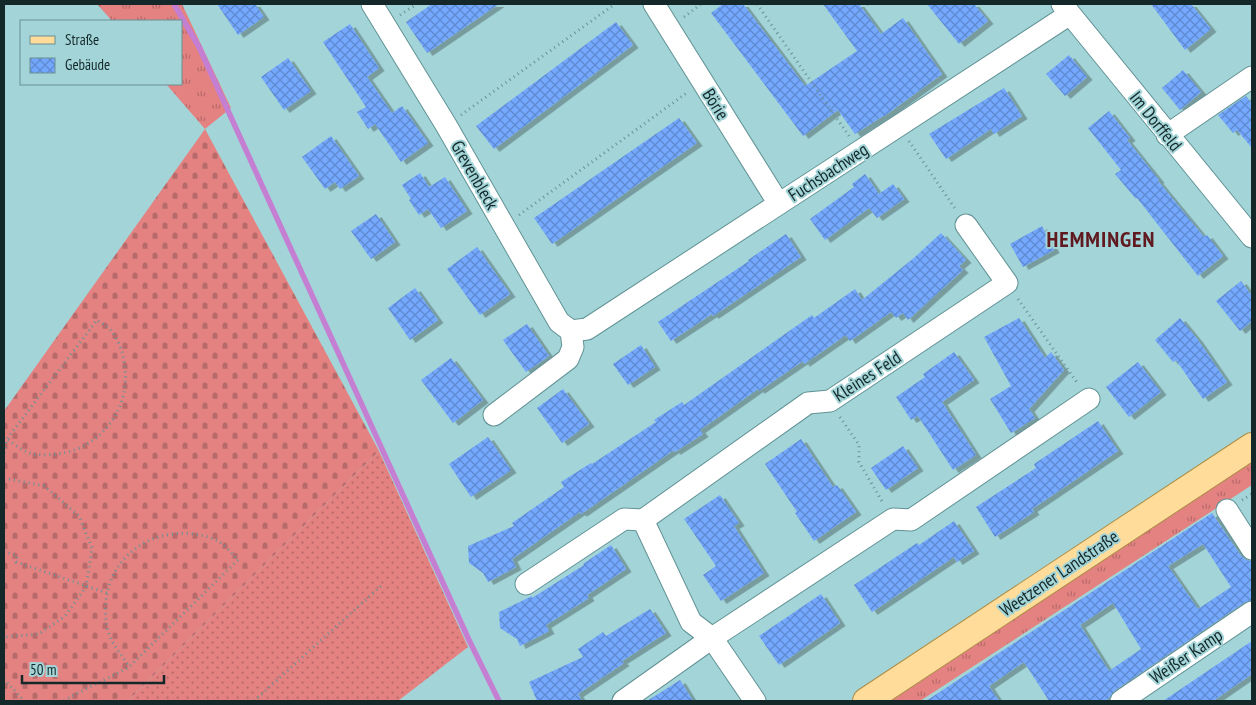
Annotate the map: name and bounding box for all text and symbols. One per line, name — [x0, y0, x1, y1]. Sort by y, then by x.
legend — [20, 20, 182, 85]
text: Straße — [65, 30, 99, 49]
text: Gebäude — [65, 55, 110, 74]
street label: Börie — [698, 84, 734, 124]
street label: Im Dorffeld — [1125, 86, 1187, 156]
street label: Grevenbleck — [446, 136, 504, 214]
street label: Fuchsbachweg — [784, 138, 872, 206]
district label: HEMMINGEN — [1047, 225, 1155, 253]
street label: Kleines Feld — [829, 346, 905, 406]
street label: Weetzener Landstraße — [995, 525, 1123, 621]
street label: Weißer Kamp — [1145, 623, 1227, 689]
scale bar — [22, 652, 165, 684]
text: 50 m — [30, 660, 56, 679]

